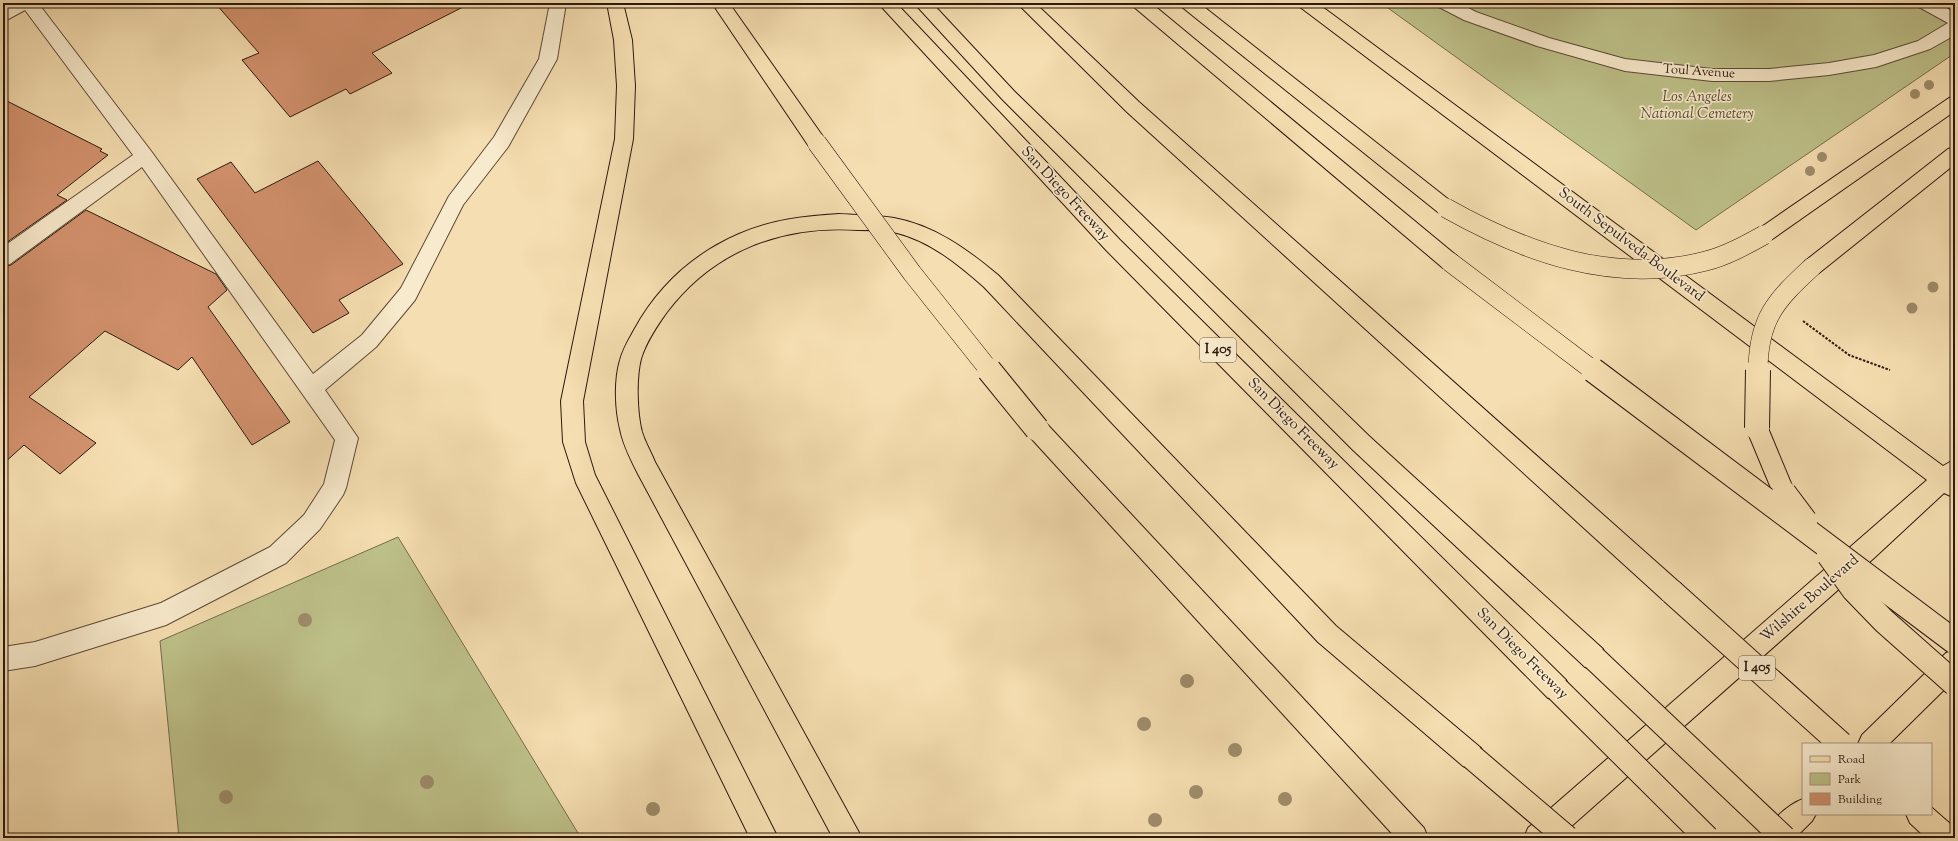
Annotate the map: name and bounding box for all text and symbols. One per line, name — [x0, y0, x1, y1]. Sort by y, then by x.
street label: Toul Avenue — [1662, 60, 1736, 84]
park label: Los Angeles National Cemetery — [1640, 87, 1754, 125]
street label: San Diego Freeway — [1016, 142, 1115, 246]
street label: South Sepulveda Boulevard — [1553, 183, 1709, 307]
road number: I 405 — [1200, 338, 1236, 362]
street label: San Diego Freeway — [1242, 373, 1344, 475]
street label: Wilshire Boulevard — [1756, 550, 1864, 648]
street label: San Diego Freeway — [1471, 603, 1573, 705]
road number: I 405 — [1739, 656, 1775, 680]
legend — [1802, 743, 1932, 815]
text: Road — [1838, 751, 1865, 769]
text: Park — [1838, 771, 1861, 789]
text: Building — [1838, 791, 1882, 809]

